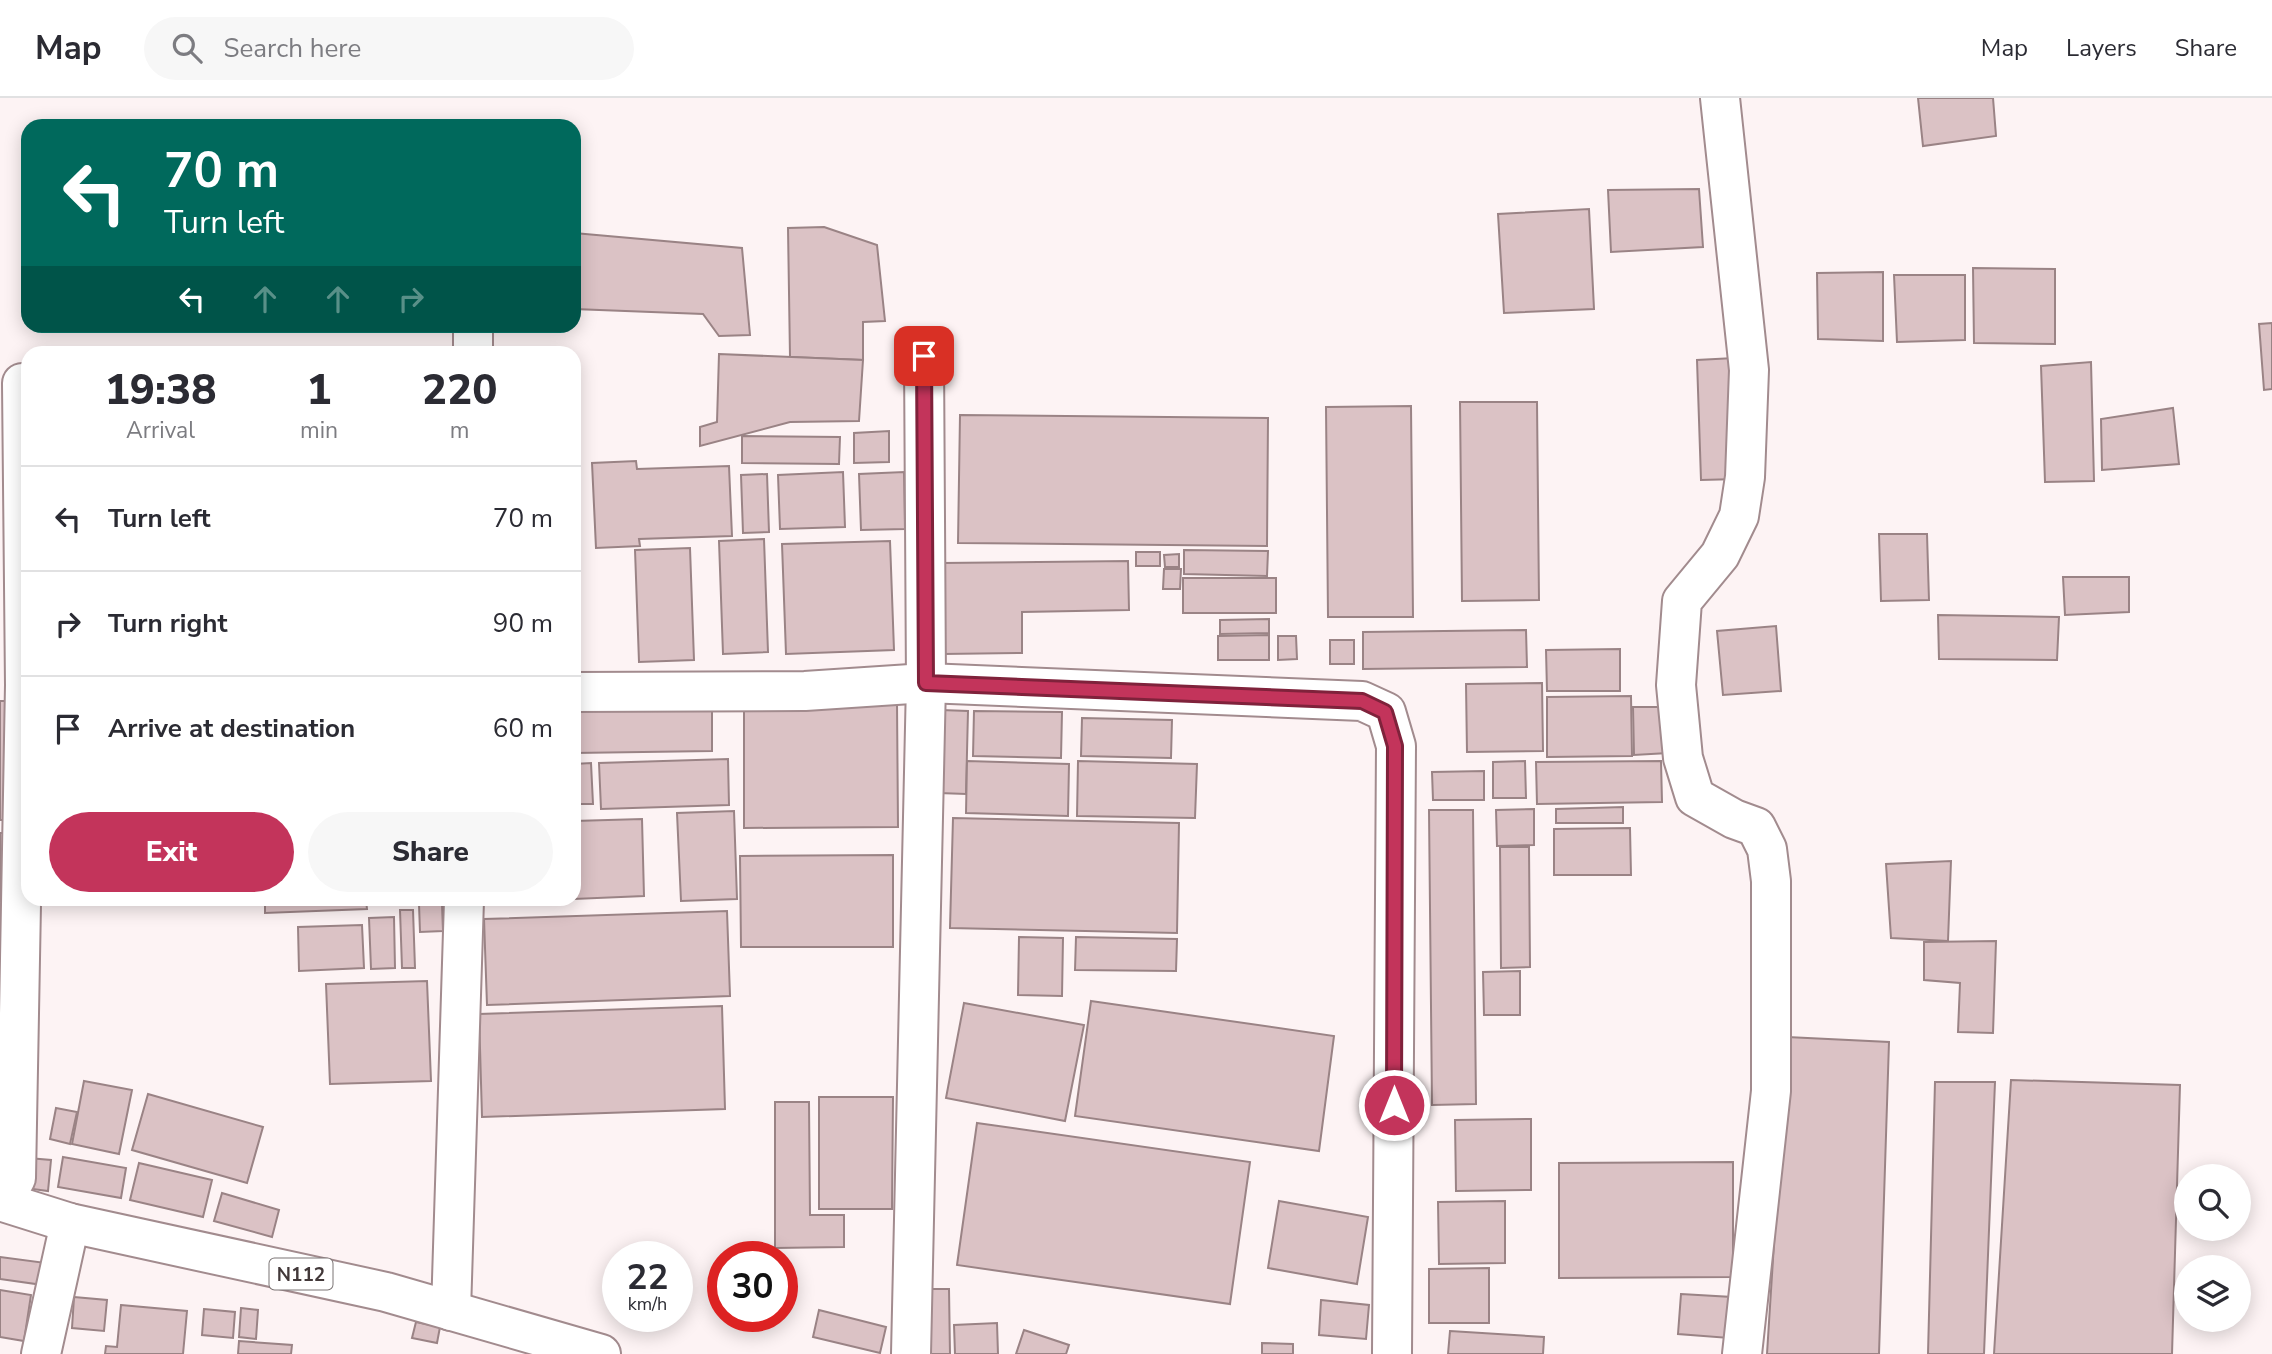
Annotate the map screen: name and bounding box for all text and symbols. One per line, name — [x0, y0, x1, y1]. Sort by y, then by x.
search box — [144, 17, 634, 80]
text: Map — [35, 26, 102, 71]
icon: search — [168, 29, 206, 67]
text: Search here — [224, 31, 361, 66]
text: Map — [1981, 32, 2028, 64]
text: Layers — [2066, 32, 2137, 64]
text: Share — [2175, 32, 2237, 64]
text: 70 m — [164, 137, 279, 204]
icon: left — [49, 147, 140, 238]
text: Turn left — [164, 201, 284, 244]
icon: left — [173, 280, 211, 318]
icon: ahead — [246, 280, 284, 318]
icon: ahead — [319, 280, 357, 318]
icon: right — [392, 280, 430, 318]
pin — [894, 326, 954, 386]
icon: arrive — [905, 337, 943, 375]
text: 19:38 — [105, 362, 216, 419]
text: 1 — [306, 362, 332, 419]
text: 220 — [422, 362, 497, 419]
text: Arrival — [126, 415, 195, 446]
text: min — [300, 415, 338, 446]
text: m — [450, 415, 469, 446]
icon: left — [49, 500, 87, 538]
text: Turn left — [108, 501, 211, 536]
text: 70 m — [493, 501, 553, 536]
icon: right — [49, 605, 87, 643]
text: Turn right — [108, 606, 227, 641]
text: 90 m — [493, 606, 553, 641]
icon: arrive — [49, 710, 87, 748]
text: Arrive at destination — [108, 711, 355, 746]
text: 60 m — [493, 711, 553, 746]
button: Exit — [49, 812, 294, 892]
button: Share — [308, 812, 553, 892]
position arrow — [1357, 1068, 1431, 1142]
map controls — [2174, 1164, 2251, 1332]
button: search — [2174, 1164, 2251, 1241]
speed limit sign: 30 — [707, 1241, 798, 1332]
text: 22 — [626, 1254, 669, 1301]
button: layers — [2174, 1255, 2251, 1332]
road number: N112 — [270, 1258, 332, 1290]
text: km/h — [628, 1292, 667, 1316]

